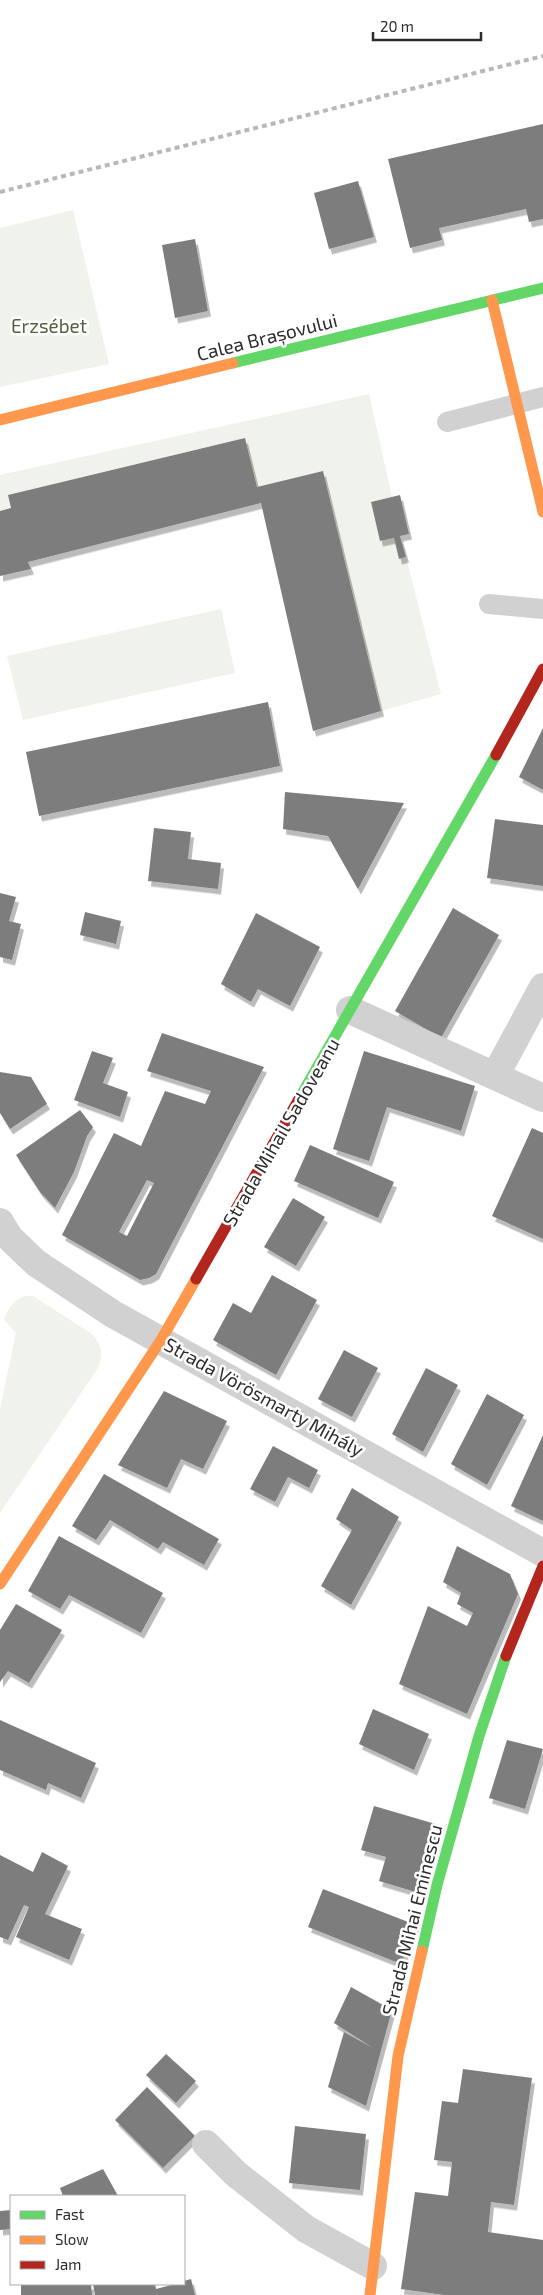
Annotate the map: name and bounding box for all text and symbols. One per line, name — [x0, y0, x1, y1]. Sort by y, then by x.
scale bar — [373, 10, 480, 42]
text: 20 m — [380, 17, 414, 35]
street label: Calea Brașovului — [194, 308, 340, 367]
park label: Erzsébet — [11, 314, 87, 337]
street label: Strada Mihail Sadoveanu — [217, 1034, 344, 1230]
street label: Strada Vörösmarty Mihály — [161, 1332, 368, 1461]
street label: Strada Mihai Eminescu — [377, 1822, 446, 2018]
legend — [10, 2195, 185, 2285]
text: Fast — [55, 2205, 85, 2223]
text: Slow — [55, 2230, 89, 2248]
text: Jam — [55, 2255, 81, 2273]

